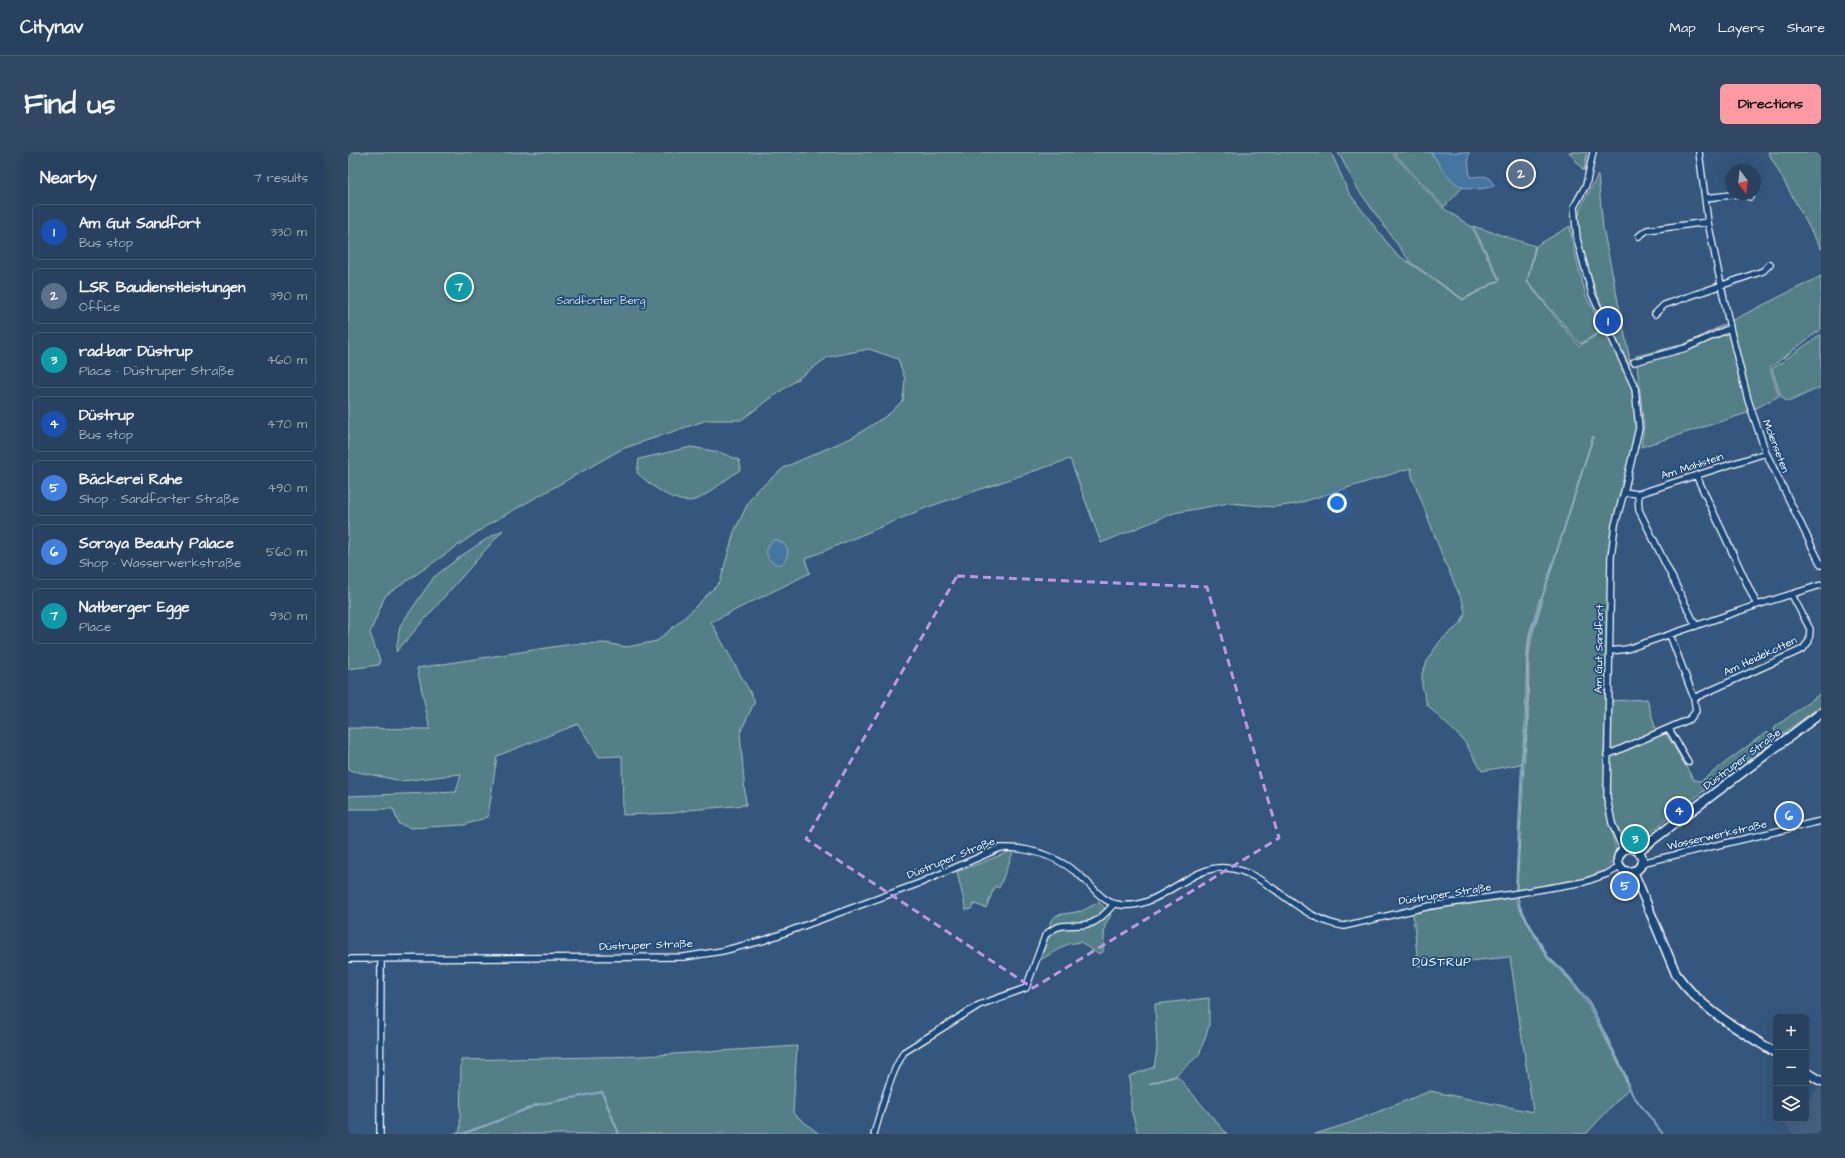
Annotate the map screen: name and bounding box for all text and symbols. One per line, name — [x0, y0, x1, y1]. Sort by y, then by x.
text: Citynav — [20, 14, 83, 41]
text: Map — [1669, 18, 1696, 38]
text: Layers — [1718, 18, 1765, 38]
text: Share — [1787, 18, 1825, 38]
button: Directions — [1720, 84, 1821, 124]
text: Find us — [24, 85, 115, 124]
pin: 2 — [1508, 159, 1534, 189]
north arrow — [1725, 164, 1761, 200]
text: Nearby — [40, 166, 97, 190]
text: 7 results — [254, 169, 308, 187]
text: Am Gut Sandfort — [79, 213, 201, 234]
text: 1 — [53, 223, 55, 241]
text: 330 m — [270, 223, 307, 241]
text: Bus stop — [79, 234, 133, 252]
pin: 7 — [446, 272, 472, 302]
text: LSR Baudienstleistungen — [79, 277, 246, 298]
text: 2 — [50, 287, 58, 305]
text: 390 m — [269, 287, 307, 305]
park label: Sandforter Berg — [557, 293, 646, 309]
text: Office — [79, 298, 120, 316]
pin: 1 — [1595, 306, 1621, 336]
text: rad-bar Düstrup — [79, 341, 193, 362]
text: 3 — [51, 351, 57, 369]
text: 460 m — [266, 351, 307, 369]
text: Place · Düstruper Straße — [79, 362, 234, 380]
text: Düstrup — [79, 405, 134, 426]
text: 4 — [50, 415, 58, 433]
text: 470 m — [267, 415, 307, 433]
street label: Molenseten — [1759, 417, 1793, 475]
text: Bus stop — [79, 426, 133, 444]
street label: Am Mahlstein — [1659, 449, 1726, 483]
text: Bäckerei Rahe — [79, 469, 183, 490]
text: 5 — [49, 479, 59, 497]
text: 490 m — [267, 479, 307, 497]
text: Shop · Sandforter Straße — [79, 490, 239, 508]
your location — [1327, 493, 1347, 513]
text: Soraya Beauty Palace — [79, 533, 234, 554]
text: 6 — [50, 543, 58, 561]
text: 560 m — [266, 543, 307, 561]
text: Shop · Wasserwerkstraße — [79, 554, 241, 572]
text: Natberger Egge — [79, 597, 190, 618]
street label: Am Gut Sandfort — [1591, 604, 1607, 694]
text: 7 — [50, 607, 58, 625]
text: 930 m — [269, 607, 307, 625]
text: Place — [79, 618, 111, 636]
street label: Am Heidekotten — [1721, 632, 1799, 680]
street label: Düstruper Straße — [1700, 725, 1784, 793]
pin: 4 — [1666, 796, 1692, 826]
pin: 6 — [1776, 801, 1802, 831]
street label: Wasserwerkstraße — [1666, 816, 1768, 854]
pin: 3 — [1622, 824, 1648, 854]
street label: Düstruper Straße — [905, 833, 997, 883]
pin: 5 — [1612, 871, 1638, 901]
street label: Düstruper Straße — [1397, 879, 1493, 909]
street label: Düstruper Straße — [599, 936, 693, 954]
district label: DÜSTRUP — [1412, 954, 1472, 971]
map controls — [1773, 1014, 1809, 1122]
button: + — [1773, 1014, 1809, 1050]
button: − — [1773, 1050, 1809, 1086]
button: layers — [1773, 1086, 1809, 1122]

